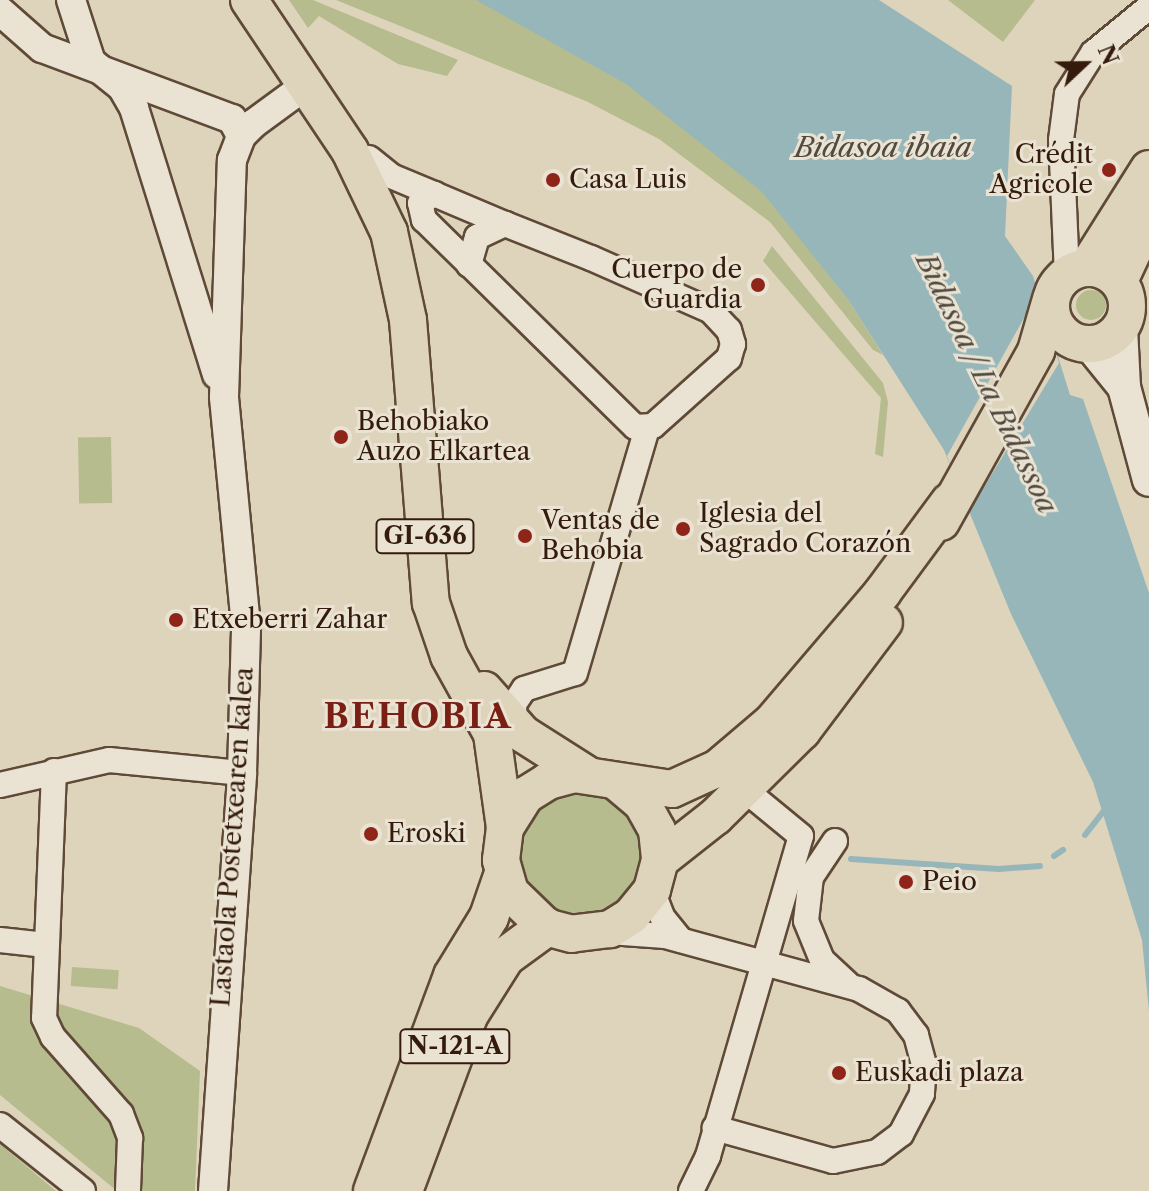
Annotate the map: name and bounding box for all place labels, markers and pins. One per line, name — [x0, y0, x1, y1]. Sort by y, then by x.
place label: Crédit Agricole — [989, 139, 1093, 200]
marker: Crédit Agricole — [1100, 161, 1118, 179]
place label: Casa Luis — [569, 164, 687, 196]
marker: Casa Luis — [544, 171, 562, 189]
place label: Cuerpo de Guardia — [611, 254, 742, 316]
marker: Cuerpo de Guardia — [749, 276, 767, 294]
place label: Behobiako Auzo Elkartea — [357, 406, 530, 468]
marker: Behobiako Auzo Elkartea — [332, 428, 350, 446]
place label: Iglesia del Sagrado Corazón — [699, 498, 911, 560]
place label: Ventas de Behobia — [541, 505, 660, 566]
marker: Iglesia del Sagrado Corazón — [674, 520, 692, 538]
marker: Ventas de Behobia — [516, 527, 534, 545]
place label: Etxeberri Zahar — [192, 604, 387, 636]
marker: Etxeberri Zahar — [167, 611, 185, 629]
place label: Eroski — [387, 818, 466, 850]
marker: Eroski — [362, 825, 380, 843]
place label: Peio — [922, 866, 977, 898]
marker: Peio — [897, 873, 915, 891]
place label: Euskadi plaza — [855, 1057, 1024, 1089]
marker: Euskadi plaza — [830, 1064, 848, 1082]

